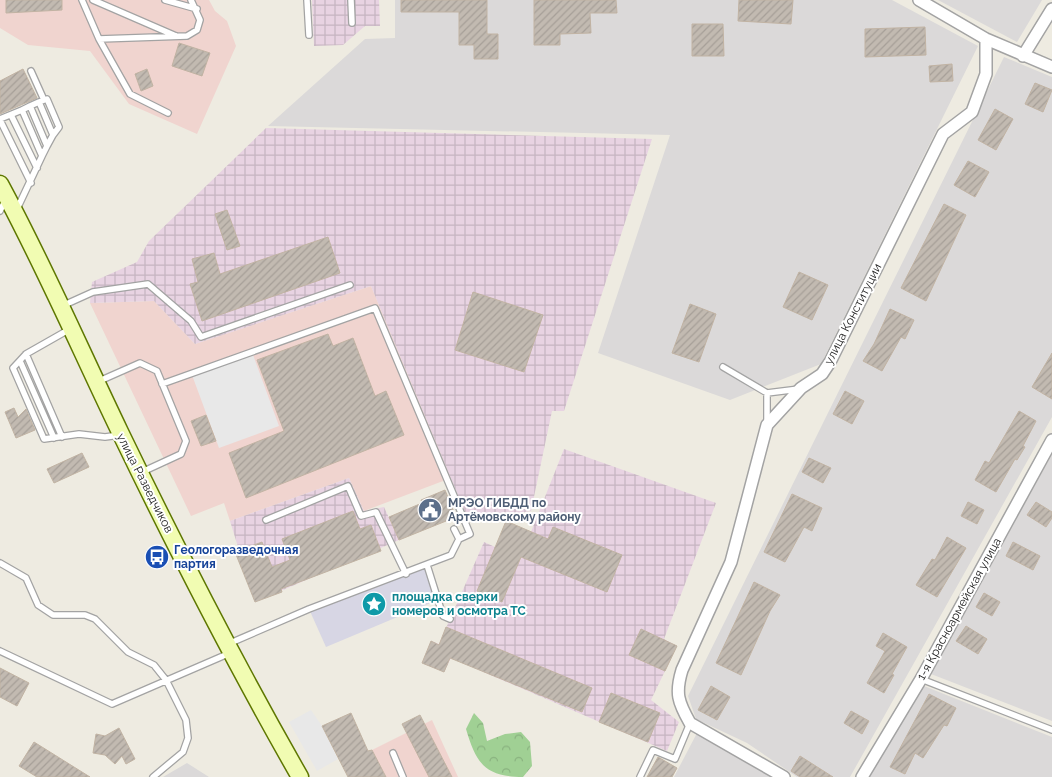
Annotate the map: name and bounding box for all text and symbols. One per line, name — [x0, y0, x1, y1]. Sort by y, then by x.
street label: улица Конституции — [822, 261, 884, 367]
street label: улица Разведчиков — [114, 431, 176, 535]
place label: МРЭО ГИБДД по Артёмовскому району — [448, 496, 581, 524]
public building icon: МРЭО ГИБДД по Артёмовскому району — [417, 497, 443, 523]
street label: 1-я Красноармейская улица — [914, 535, 1004, 683]
place label: Геологоразведочная партия — [174, 543, 298, 571]
bus stop icon: Геологоразведочная партия — [144, 544, 170, 570]
place label: площадка сверки номеров и осмотра ТС — [392, 590, 526, 618]
place icon: площадка сверки номеров и осмотра ТС — [361, 591, 387, 617]

